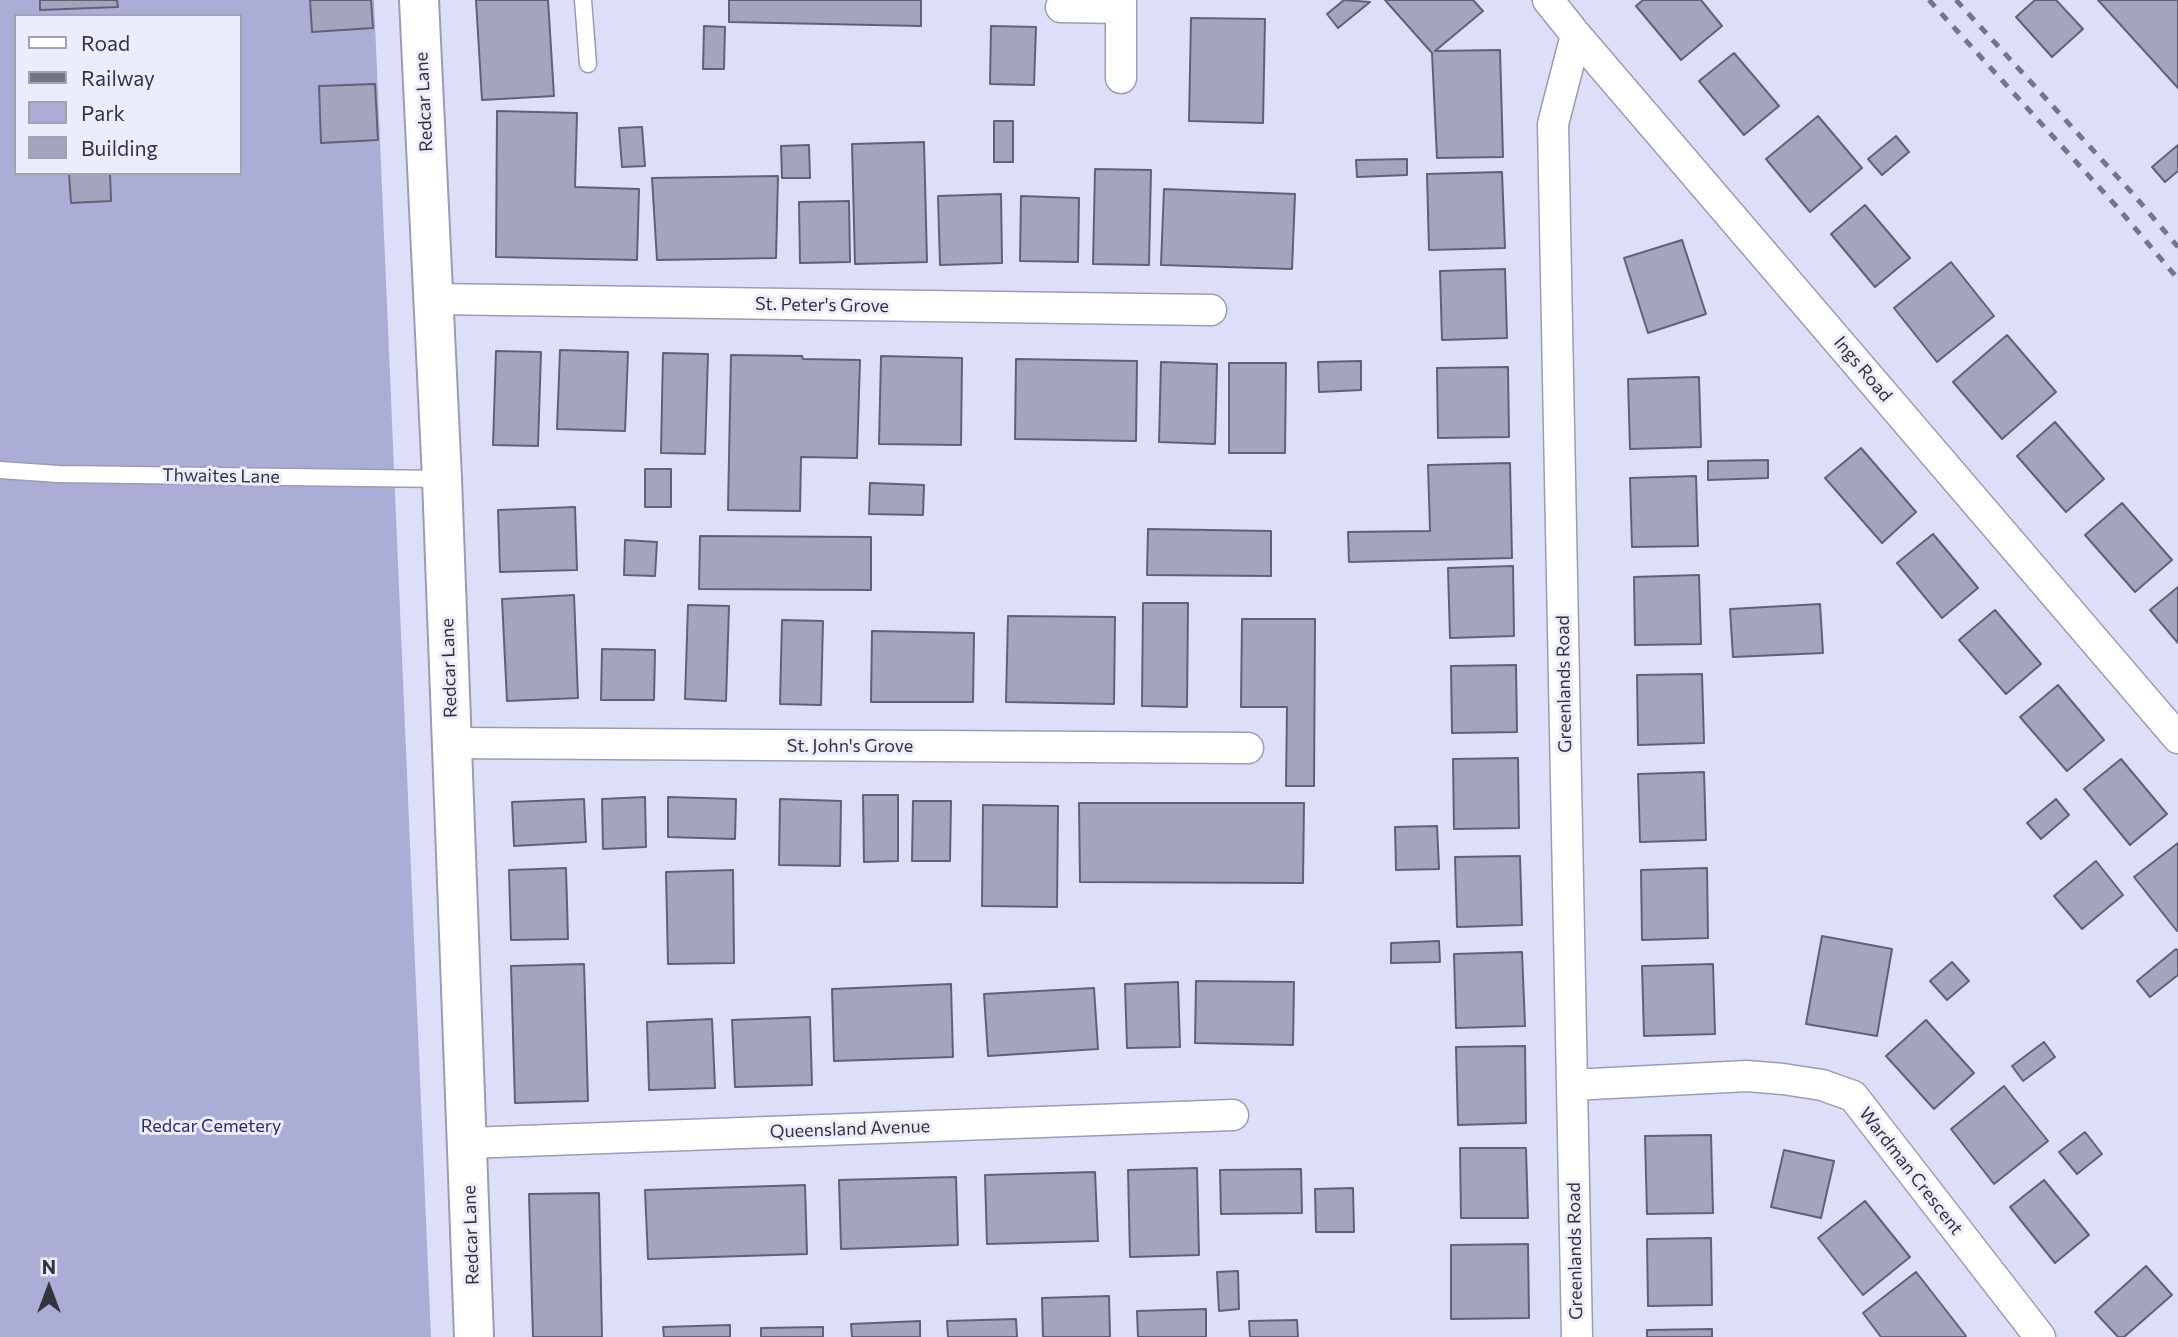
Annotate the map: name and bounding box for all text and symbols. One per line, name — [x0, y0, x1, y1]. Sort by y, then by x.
legend — [14, 14, 242, 175]
text: Road — [81, 30, 130, 55]
street label: Redcar Lane — [411, 52, 437, 152]
text: Railway — [81, 65, 155, 90]
text: Park — [81, 100, 125, 125]
text: Building — [81, 135, 158, 160]
street label: St. Peter's Grove — [755, 293, 889, 317]
street label: Ings Road — [1829, 332, 1897, 406]
street label: Thwaites Lane — [162, 464, 280, 488]
street label: Greenlands Road — [1552, 615, 1576, 753]
street label: Redcar Lane — [436, 618, 462, 718]
street label: St. John's Grove — [787, 735, 913, 757]
street label: Wardman Crescent — [1854, 1103, 1968, 1239]
park label: Redcar Cemetery — [141, 1115, 281, 1137]
street label: Queensland Avenue — [769, 1115, 931, 1143]
street label: Greenlands Road — [1563, 1182, 1587, 1320]
street label: Redcar Lane — [458, 1185, 484, 1285]
north arrow — [14, 1253, 84, 1323]
text: N — [42, 1255, 56, 1278]

